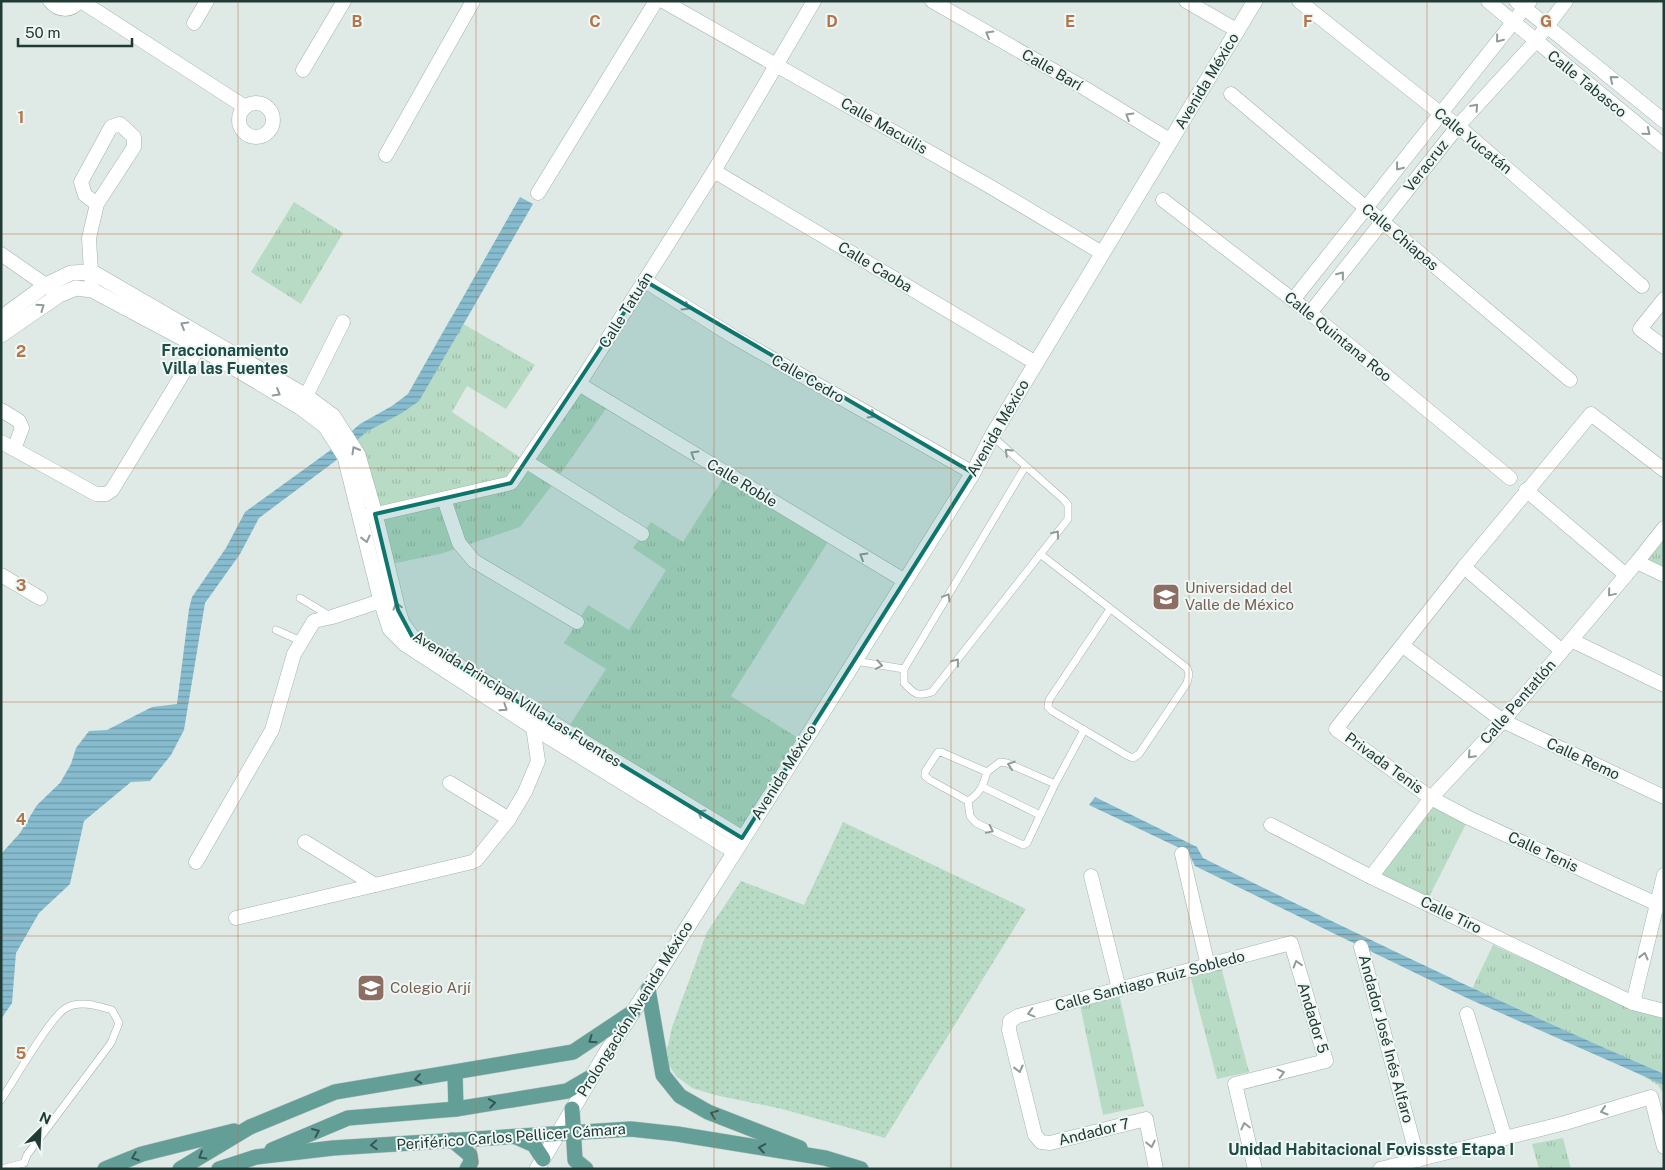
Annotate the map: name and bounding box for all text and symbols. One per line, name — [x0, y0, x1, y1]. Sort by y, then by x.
text: B — [352, 12, 363, 31]
text: C — [589, 12, 601, 31]
text: D — [826, 12, 838, 31]
text: E — [1065, 12, 1075, 31]
text: F — [1303, 12, 1313, 31]
text: G — [1540, 12, 1552, 31]
scale bar — [18, 15, 131, 47]
text: 50 m — [25, 24, 60, 41]
one-way arrow — [985, 30, 994, 40]
street label: Avenida México — [1171, 30, 1242, 132]
one-way arrow — [1497, 33, 1505, 42]
street label: Calle Barí — [1019, 45, 1086, 94]
street label: Calle Tabasco — [1544, 47, 1630, 121]
one-way arrow — [1609, 75, 1618, 84]
street label: Calle Macuilis — [838, 94, 931, 157]
street label: Calle Yucatán — [1431, 104, 1516, 177]
one-way arrow — [1469, 104, 1478, 113]
text: 1 — [18, 108, 24, 127]
one-way arrow — [1126, 112, 1135, 122]
one-way arrow — [1641, 127, 1650, 135]
street label: Veracruz — [1400, 136, 1451, 195]
one-way arrow — [1395, 161, 1404, 170]
street label: Calle Chiapas — [1359, 200, 1442, 274]
street label: Calle Caoba — [835, 238, 915, 295]
street label: Calle Tatuán — [595, 269, 656, 351]
one-way arrow — [1335, 272, 1343, 281]
street label: Calle Quintana Roo — [1281, 288, 1395, 385]
one-way arrow — [681, 300, 690, 310]
one-way arrow — [35, 304, 45, 313]
one-way arrow — [180, 322, 189, 332]
district label: Fraccionamiento Villa las Fuentes — [161, 341, 289, 378]
text: 2 — [16, 342, 26, 361]
street label: Calle Cedro — [769, 351, 848, 406]
street label: Avenida México — [963, 376, 1032, 479]
one-way arrow — [271, 387, 280, 397]
one-way arrow — [866, 409, 875, 419]
one-way arrow — [351, 446, 361, 455]
one-way arrow — [1005, 449, 1014, 458]
one-way arrow — [690, 451, 699, 461]
street label: Calle Roble — [704, 455, 781, 510]
one-way arrow — [1050, 531, 1058, 540]
one-way arrow — [360, 534, 371, 543]
one-way arrow — [859, 553, 868, 563]
text: 3 — [16, 576, 26, 595]
place label: Universidad del Valle de México — [1185, 579, 1294, 613]
school or university icon: Universidad del Valle de México — [1151, 582, 1181, 612]
one-way arrow — [1608, 587, 1617, 596]
one-way arrow — [940, 594, 950, 603]
one-way arrow — [392, 602, 403, 610]
street label: Avenida Principal Villa Las Fuentes — [410, 627, 624, 770]
street label: Calle Pentatlón — [1476, 656, 1559, 747]
one-way arrow — [875, 659, 884, 669]
one-way arrow — [950, 659, 958, 668]
one-way arrow — [498, 702, 508, 711]
street label: Avenida México — [748, 721, 820, 822]
street label: Privada Tenis — [1342, 729, 1427, 797]
street label: Calle Remo — [1544, 734, 1623, 783]
one-way arrow — [1468, 750, 1477, 759]
one-way arrow — [1007, 761, 1015, 771]
one-way arrow — [697, 809, 706, 819]
text: 4 — [16, 810, 27, 829]
one-way arrow — [985, 823, 994, 834]
street label: Calle Tenis — [1505, 828, 1581, 875]
street label: Calle Tiro — [1418, 892, 1485, 937]
street label: Prolongación Avenida México — [573, 918, 696, 1100]
street label: Calle Santiago Ruiz Sobledo — [1053, 947, 1247, 1014]
one-way arrow — [1638, 951, 1649, 960]
street label: Andador José Inés Alfaro — [1356, 953, 1417, 1125]
one-way arrow — [1293, 961, 1303, 969]
school or university icon: Colegio Arjí — [356, 973, 386, 1003]
place label: Colegio Arjí — [390, 979, 471, 996]
street label: Andador 5 — [1295, 980, 1332, 1055]
one-way arrow — [1027, 1007, 1035, 1017]
one-way arrow — [588, 1034, 598, 1043]
text: 5 — [16, 1044, 27, 1063]
one-way arrow — [1013, 1064, 1023, 1072]
one-way arrow — [1276, 1068, 1284, 1078]
one-way arrow — [414, 1073, 423, 1083]
one-way arrow — [489, 1098, 497, 1109]
north arrow — [15, 1105, 65, 1155]
one-way arrow — [1600, 1106, 1609, 1116]
text: N — [37, 1109, 54, 1128]
one-way arrow — [711, 1110, 719, 1120]
street label: Andador 7 — [1057, 1114, 1131, 1149]
street label: Periférico Carlos Pellicer Cámara — [396, 1120, 626, 1153]
one-way arrow — [1240, 1122, 1251, 1131]
one-way arrow — [311, 1127, 320, 1138]
one-way arrow — [370, 1140, 378, 1151]
one-way arrow — [1145, 1140, 1156, 1149]
district label: Unidad Habitacional Fovissste Etapa I — [1228, 1140, 1514, 1159]
one-way arrow — [758, 1143, 766, 1154]
one-way arrow — [198, 1149, 207, 1159]
one-way arrow — [131, 1151, 140, 1161]

